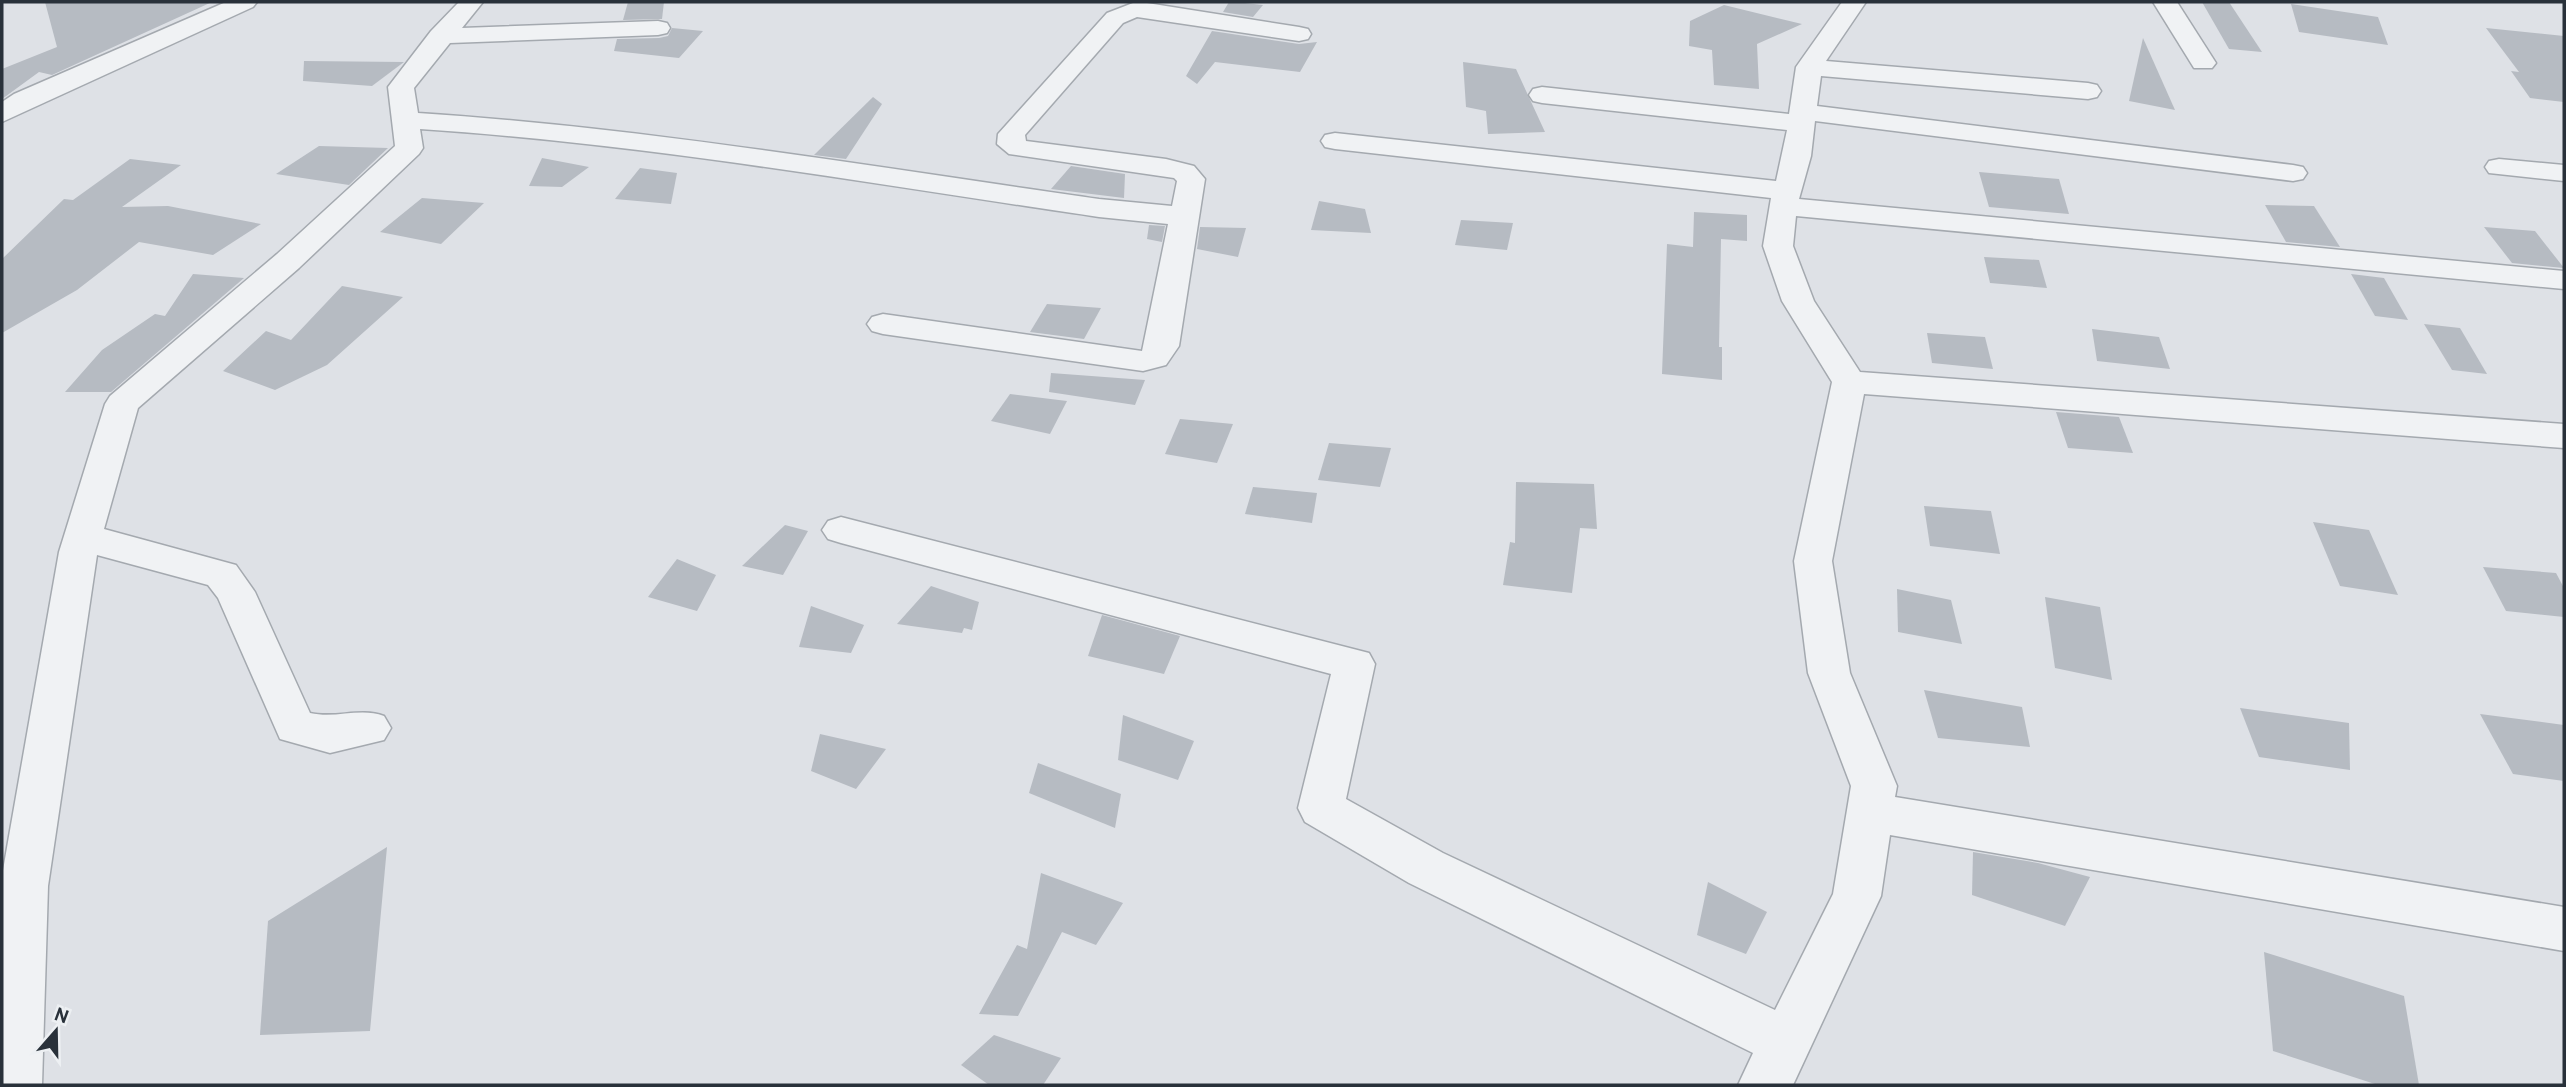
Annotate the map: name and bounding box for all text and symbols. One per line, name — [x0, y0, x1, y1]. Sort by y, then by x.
north arrow — [21, 996, 91, 1066]
text: N — [51, 1003, 72, 1031]

